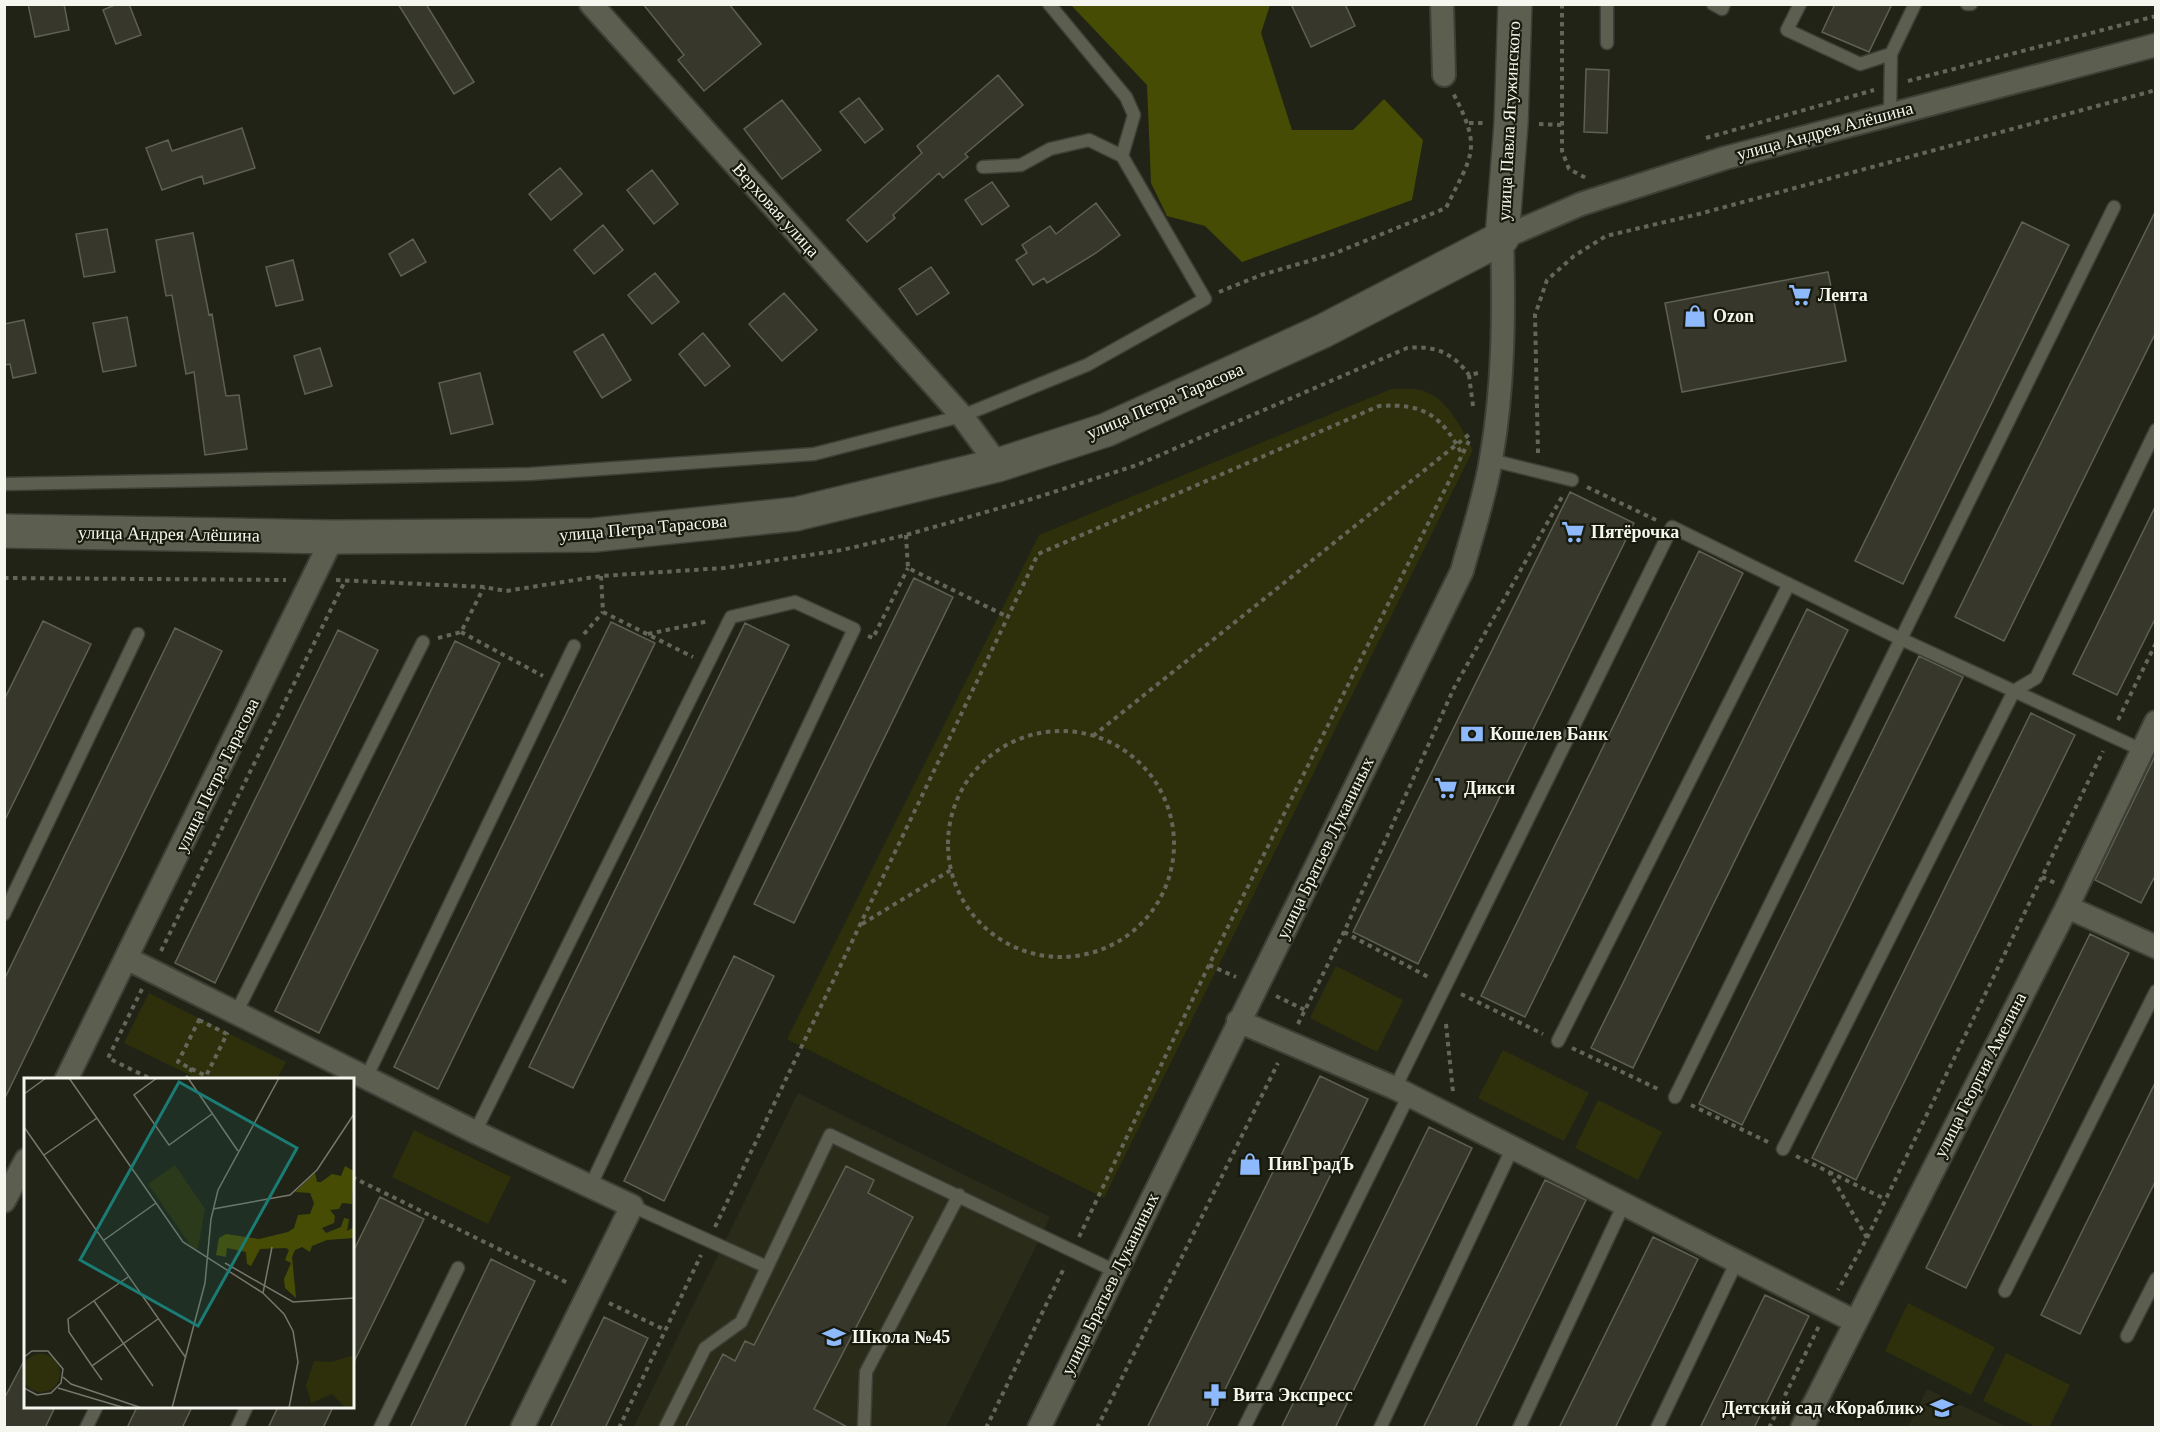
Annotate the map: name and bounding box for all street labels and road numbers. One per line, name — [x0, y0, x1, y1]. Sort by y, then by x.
street label: улица Павла Ягужинского — [1494, 20, 1524, 222]
street label: улица Андрея Алёшина — [1735, 98, 1915, 164]
street label: Верховая улица — [728, 159, 824, 261]
street label: улица Петра Тарасова — [1084, 359, 1246, 443]
street label: улица Петра Тарасова — [558, 511, 728, 545]
street label: улица Андрея Алёшина — [78, 522, 260, 546]
street label: улица Петра Тарасова — [171, 695, 263, 855]
street label: улица Братьев Луканиных — [1272, 754, 1378, 942]
street label: улица Георгия Амелина — [1930, 989, 2030, 1161]
street label: улица Братьев Луканиных — [1057, 1190, 1163, 1378]

